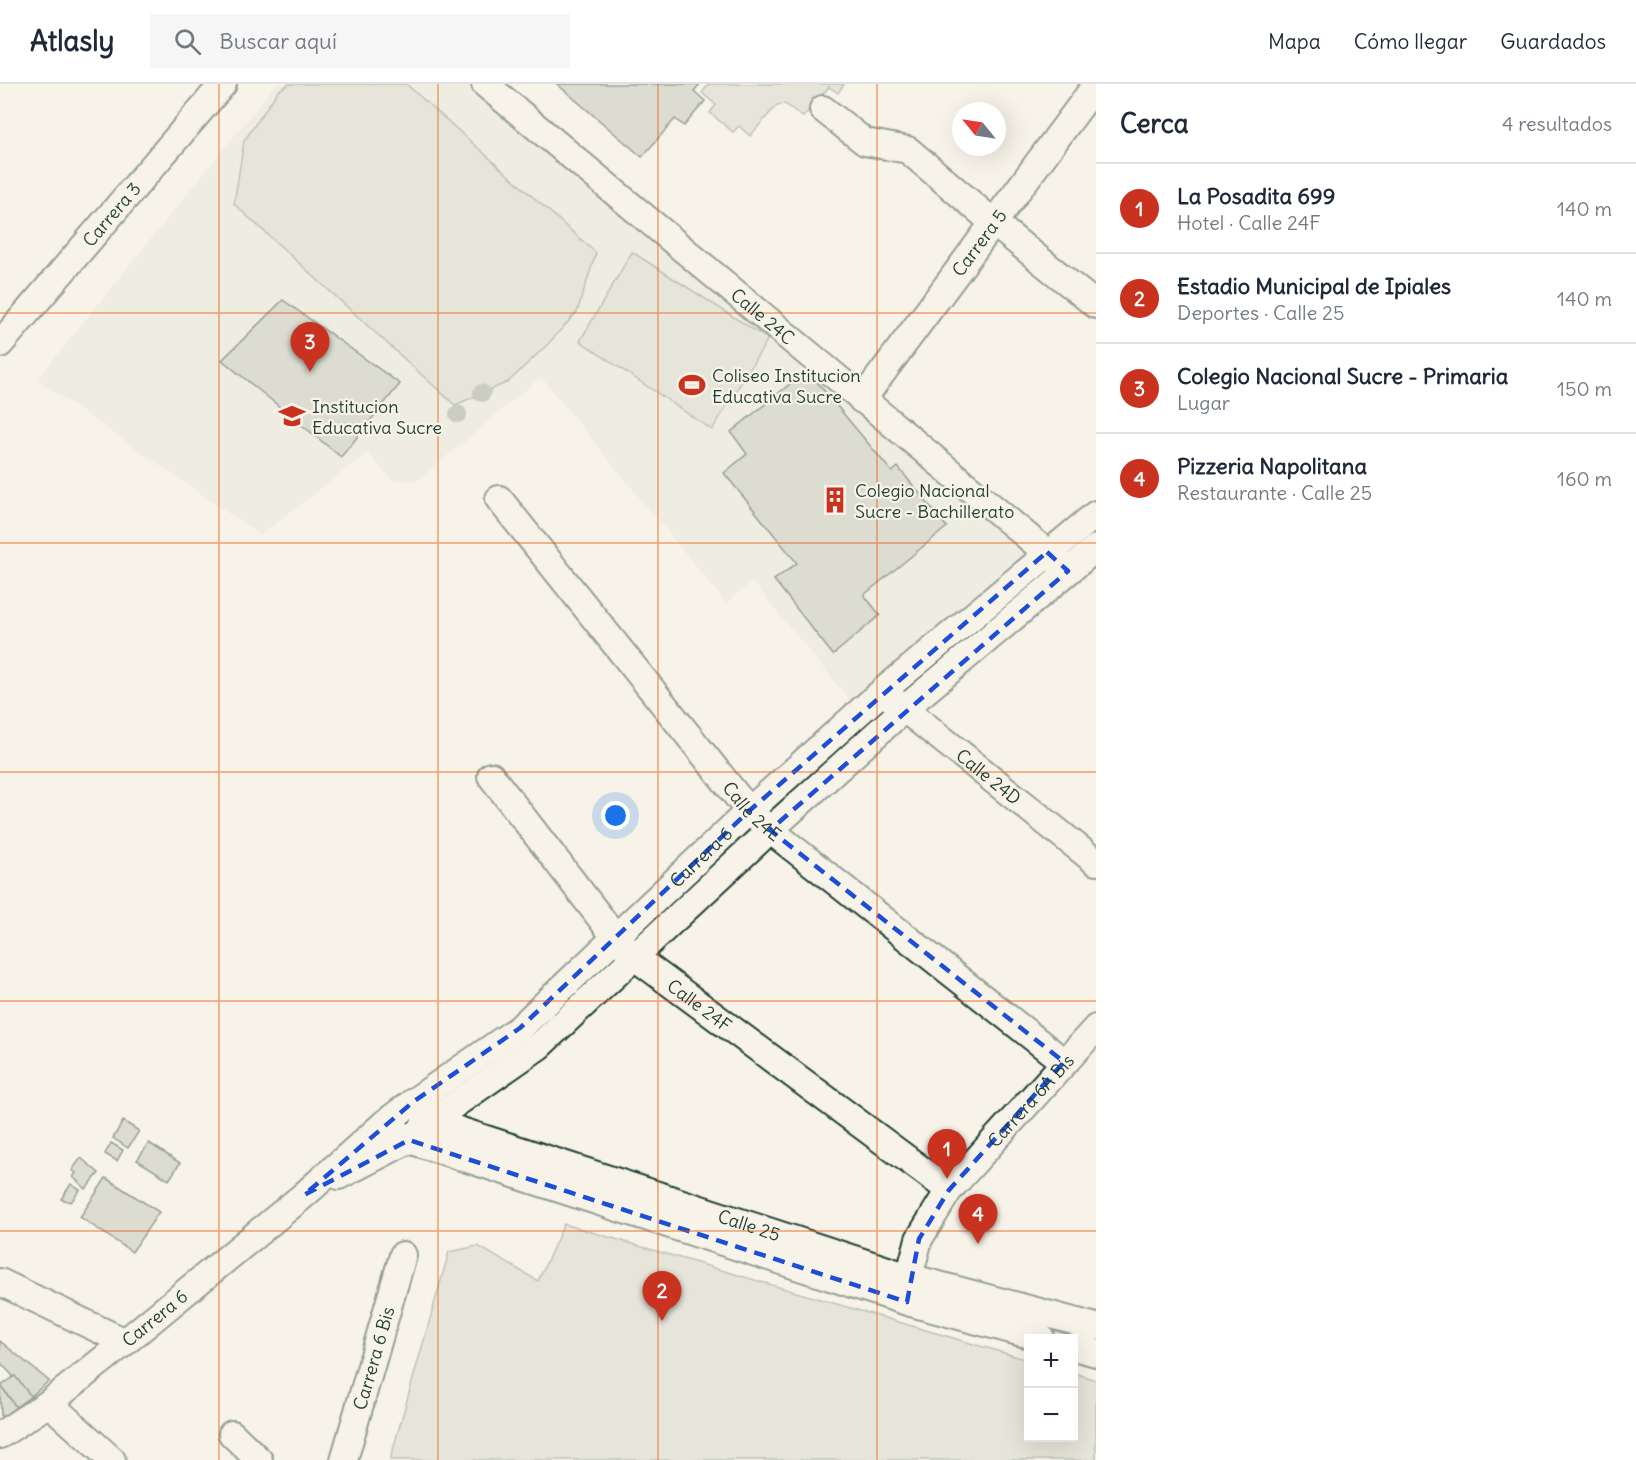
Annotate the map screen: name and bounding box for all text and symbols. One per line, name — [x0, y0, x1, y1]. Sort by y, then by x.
search box — [150, 14, 570, 68]
text: Atlasly — [30, 23, 114, 59]
icon: search — [171, 25, 204, 58]
text: Buscar aquí — [219, 27, 337, 55]
text: Mapa — [1268, 28, 1321, 55]
text: Cómo llegar — [1354, 28, 1467, 55]
text: Guardados — [1500, 28, 1606, 55]
north arrow — [952, 102, 1006, 156]
text: Cerca — [1120, 107, 1189, 140]
text: 4 resultados — [1502, 111, 1612, 136]
street label: Carrera 3 — [77, 177, 145, 251]
text: La Posadita 699 — [1177, 182, 1335, 210]
text: 1 — [1136, 196, 1143, 221]
text: 140 m — [1557, 196, 1612, 221]
street label: Carrera 5 — [946, 205, 1011, 281]
text: Hotel · Calle 24F — [1177, 210, 1321, 235]
text: Estadio Municipal de Ipiales — [1177, 272, 1451, 300]
street label: Calle 24C — [726, 283, 800, 349]
text: 2 — [1134, 286, 1145, 311]
text: 140 m — [1557, 286, 1612, 311]
text: Deportes · Calle 25 — [1177, 300, 1345, 325]
pin: 3 — [290, 322, 330, 372]
text: Colegio Nacional Sucre - Primaria — [1177, 362, 1508, 390]
place label: Coliseo Institucion Educativa Sucre — [712, 364, 861, 408]
sports icon: Coliseo Institucion Educativa Sucre — [677, 370, 707, 400]
text: 3 — [1134, 376, 1145, 401]
text: 150 m — [1557, 376, 1612, 401]
text: Lugar — [1177, 390, 1230, 415]
place label: Institucion Educativa Sucre — [312, 395, 442, 439]
school or university icon: Institucion Educativa Sucre — [277, 401, 307, 431]
text: Pizzeria Napolitana — [1177, 452, 1367, 480]
text: 4 — [1134, 466, 1145, 491]
text: 160 m — [1557, 466, 1612, 491]
place label: Colegio Nacional Sucre - Bachillerato — [855, 479, 1014, 523]
text: Restaurante · Calle 25 — [1177, 480, 1372, 505]
building icon: Colegio Nacional Sucre - Bachillerato — [820, 485, 850, 515]
street label: Calle 24D — [952, 743, 1026, 809]
street label: Calle 24E — [718, 776, 786, 846]
your location — [601, 801, 630, 830]
street label: Carrera 6 — [664, 822, 737, 892]
street label: Calle 24F — [663, 974, 736, 1036]
street label: Carrera 6A Bis — [982, 1049, 1079, 1152]
pin: 1 — [928, 1130, 966, 1179]
pin: 4 — [958, 1194, 998, 1244]
street label: Calle 25 — [715, 1204, 783, 1246]
pin: 2 — [642, 1272, 682, 1321]
street label: Carrera 6 — [117, 1284, 192, 1352]
street label: Carrera 6 Bis — [348, 1304, 399, 1412]
map controls — [1024, 1334, 1078, 1442]
button: + — [1024, 1334, 1078, 1388]
button: − — [1024, 1388, 1078, 1442]

